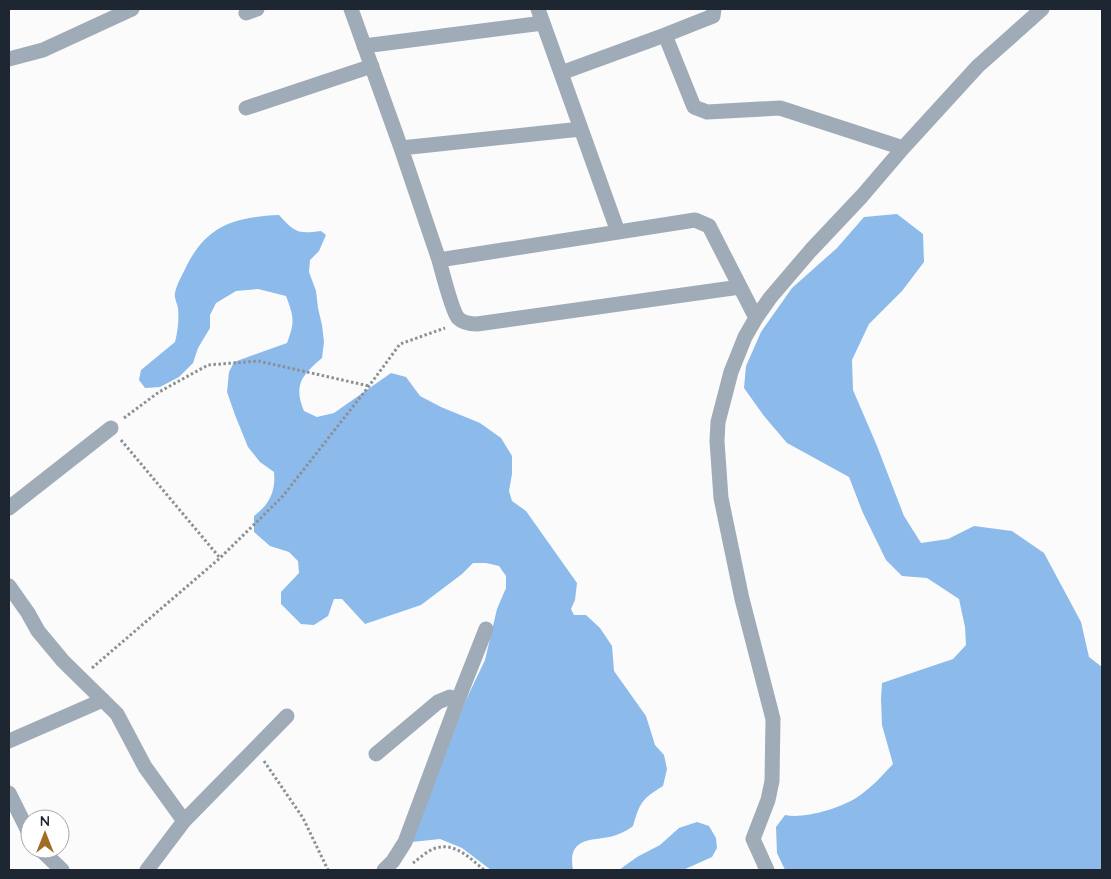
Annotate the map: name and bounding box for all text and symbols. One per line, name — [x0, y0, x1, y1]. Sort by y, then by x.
north arrow — [20, 809, 70, 859]
text: N — [40, 812, 50, 830]

